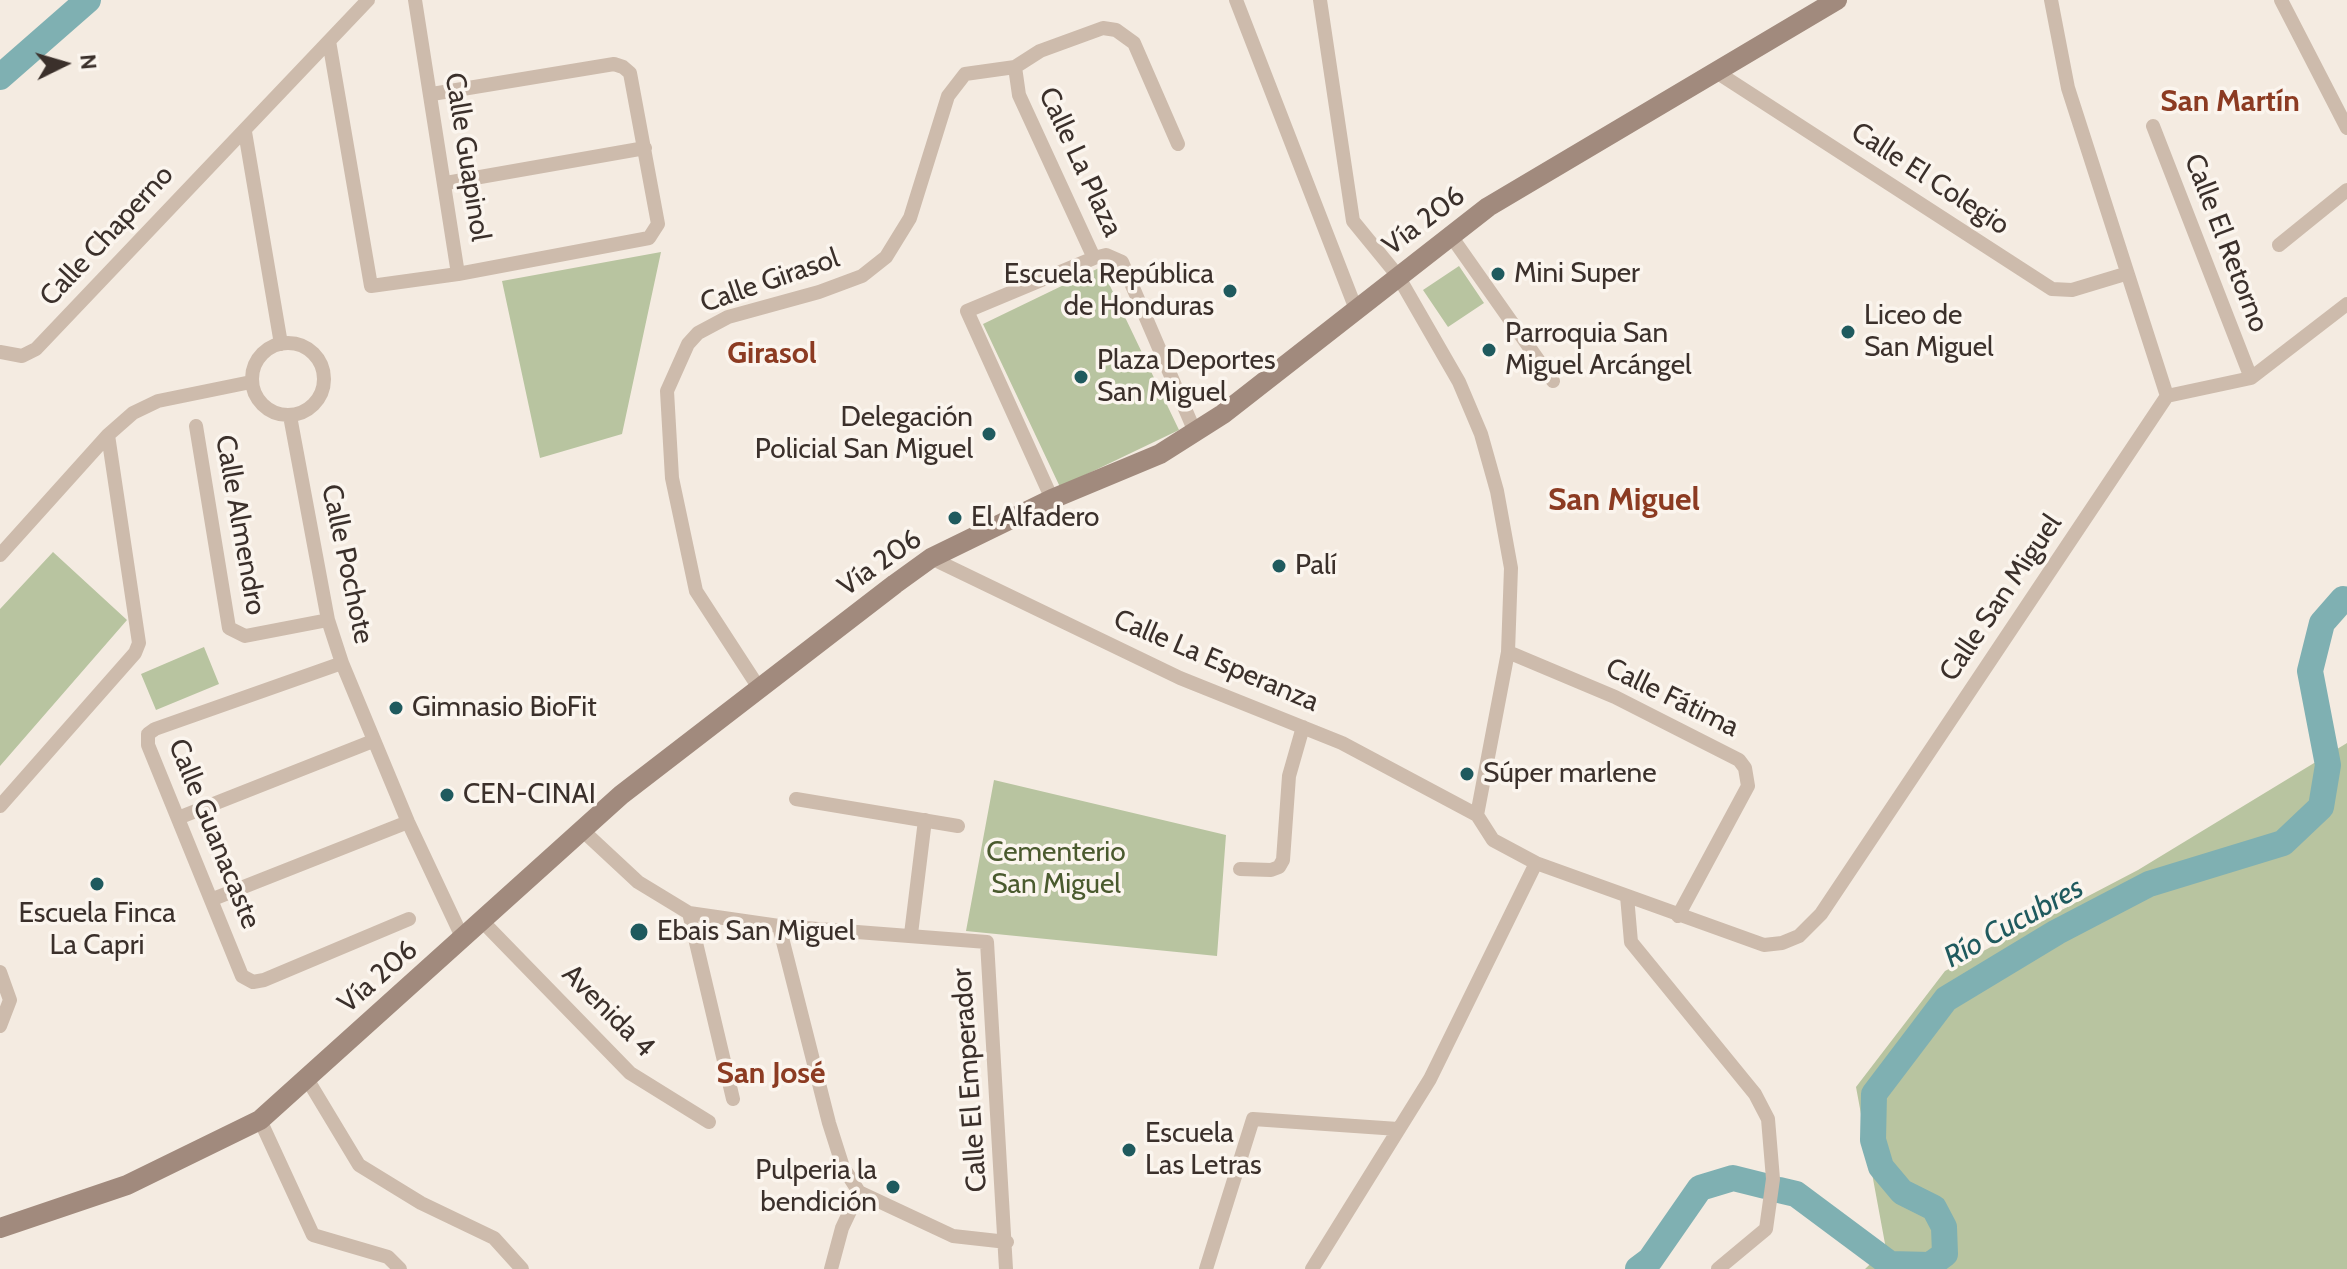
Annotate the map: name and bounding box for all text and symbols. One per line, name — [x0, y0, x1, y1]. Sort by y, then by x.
north arrow — [24, 24, 104, 104]
text: N — [74, 53, 103, 71]
street label: Calle Guapinol — [437, 70, 497, 244]
street label: Calle La Plaza — [1031, 82, 1129, 242]
district label: San Martín — [2160, 84, 2300, 120]
street label: Calle El Colegio — [1845, 115, 2015, 243]
street label: Calle El Retorno — [2177, 149, 2275, 337]
street label: Calle Chaperno — [33, 159, 181, 313]
street label: Vía 206 — [1376, 179, 1472, 263]
street label: Calle Girasol — [696, 242, 844, 320]
place label: Mini Super — [1514, 257, 1640, 291]
place label: Escuela República de Honduras — [1004, 258, 1214, 324]
marker: Mini Super — [1489, 265, 1507, 283]
marker: Escuela República de Honduras — [1221, 282, 1239, 300]
place label: Liceo de San Miguel — [1864, 299, 1994, 365]
place label: Parroquia San Miguel Arcángel — [1505, 317, 1692, 383]
marker: Liceo de San Miguel — [1839, 323, 1857, 341]
district label: Girasol — [727, 336, 817, 372]
marker: Parroquia San Miguel Arcángel — [1480, 341, 1498, 359]
place label: Plaza Deportes San Miguel — [1097, 344, 1275, 410]
marker: Plaza Deportes San Miguel — [1072, 368, 1090, 386]
place label: Delegación Policial San Miguel — [755, 401, 973, 467]
marker: Delegación Policial San Miguel — [980, 425, 998, 443]
street label: Calle Almendro — [208, 432, 272, 618]
street label: Calle Pochote — [314, 481, 380, 647]
district label: San Miguel — [1548, 482, 1700, 520]
place label: El Alfadero — [971, 501, 1099, 535]
street label: Calle San Miguel — [1933, 508, 2069, 688]
marker: El Alfadero — [946, 509, 964, 527]
street label: Vía 206 — [832, 522, 928, 604]
place label: Palí — [1295, 549, 1337, 583]
marker: Palí — [1270, 557, 1288, 575]
street label: Calle La Esperanza — [1108, 603, 1324, 719]
street label: Calle Fátima — [1600, 651, 1744, 745]
place label: Gimnasio BioFit — [412, 691, 597, 725]
marker: Gimnasio BioFit — [387, 699, 405, 717]
street label: Calle Guanacaste — [161, 734, 267, 934]
place label: Súper marlene — [1483, 757, 1657, 791]
marker: Súper marlene — [1458, 765, 1476, 783]
place label: CEN-CINAI — [463, 778, 596, 812]
marker: CEN-CINAI — [438, 786, 456, 804]
park label: Cementerio San Miguel — [986, 836, 1126, 902]
water label: Río Cucubres — [1938, 870, 2090, 976]
marker: Escuela Finca La Capri — [88, 875, 106, 893]
place label: Escuela Finca La Capri — [18, 897, 176, 963]
place label: Ebais San Miguel — [657, 915, 855, 949]
marker: Ebais San Miguel — [628, 921, 650, 943]
street label: Vía 206 — [331, 933, 425, 1021]
street label: Avenida 4 — [555, 958, 661, 1064]
street label: Calle El Emperador — [945, 967, 995, 1193]
district label: San José — [717, 1056, 825, 1092]
place label: Escuela Las Letras — [1145, 1117, 1262, 1183]
marker: Escuela Las Letras — [1120, 1141, 1138, 1159]
place label: Pulperia la bendición — [755, 1154, 877, 1220]
marker: Pulperia la bendición — [884, 1178, 902, 1196]

